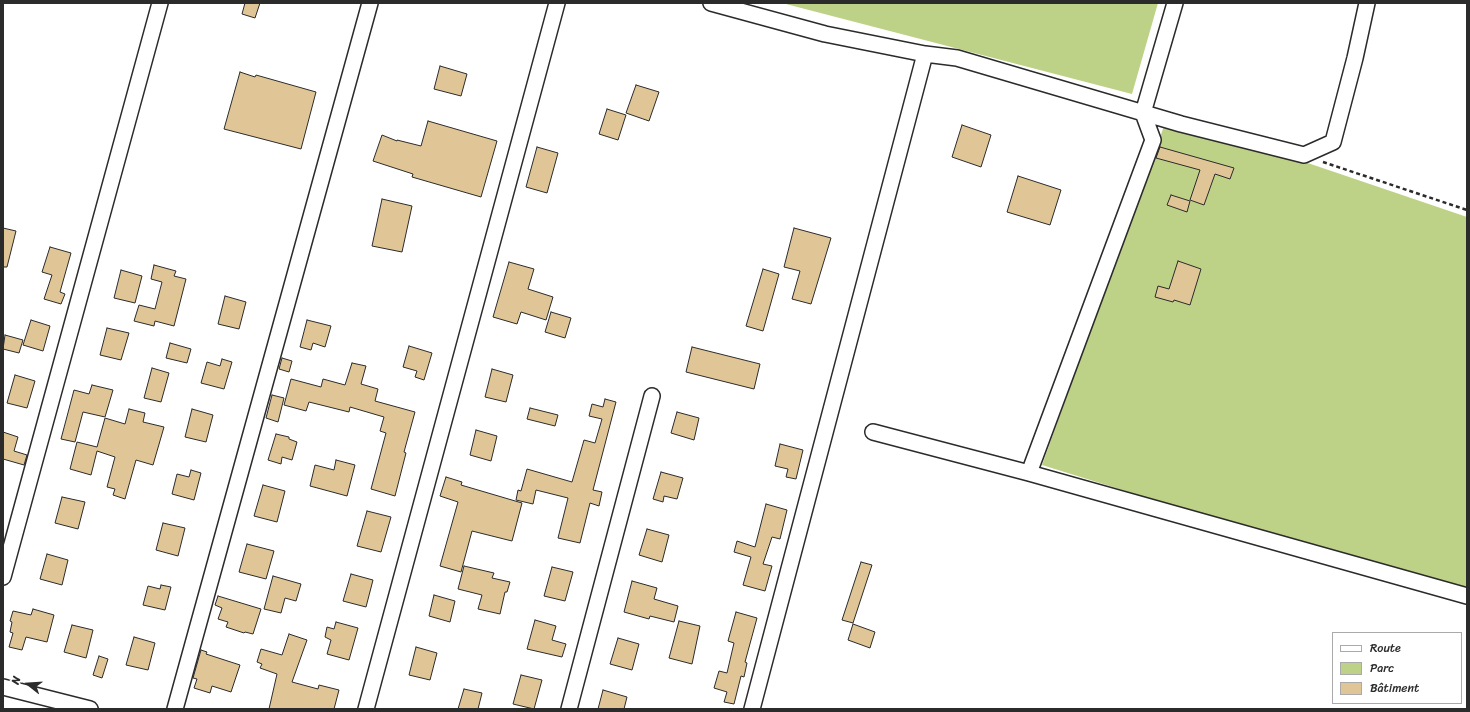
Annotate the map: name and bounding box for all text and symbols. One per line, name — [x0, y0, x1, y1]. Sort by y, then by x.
legend — [1332, 632, 1462, 704]
text: Route — [1370, 637, 1401, 659]
text: Parc — [1370, 657, 1394, 679]
north arrow — [8, 664, 48, 704]
text: N — [6, 674, 26, 687]
text: Bâtiment — [1370, 677, 1419, 699]

